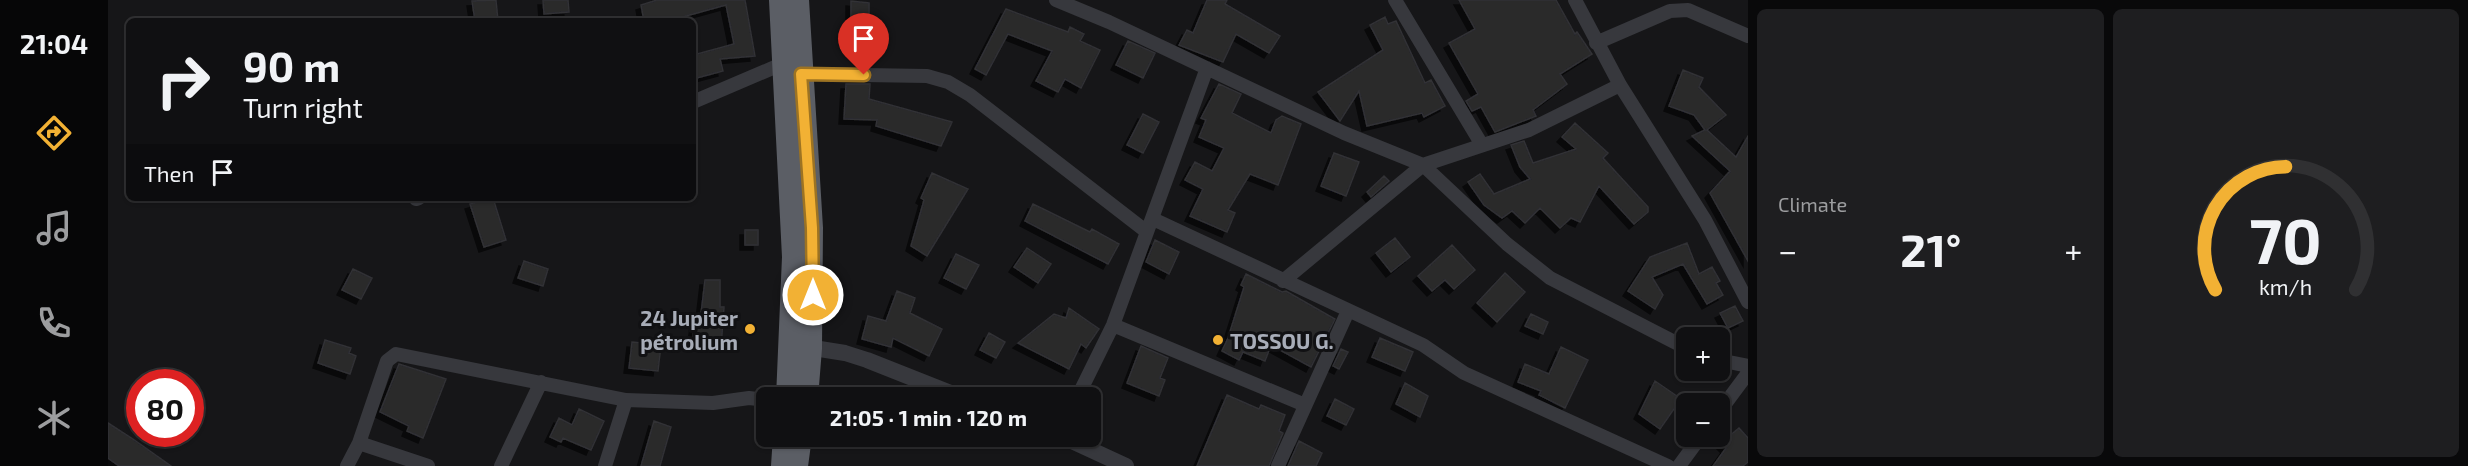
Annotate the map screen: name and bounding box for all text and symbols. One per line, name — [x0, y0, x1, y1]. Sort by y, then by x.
pin — [838, 13, 889, 75]
icon: arrive — [847, 22, 880, 55]
text: 21:04 — [20, 27, 88, 59]
text: 90 m — [243, 40, 340, 90]
icon: right — [144, 42, 222, 120]
text: Turn right — [243, 91, 363, 123]
icon: directions — [33, 112, 75, 154]
icon: arrive — [206, 156, 239, 189]
text: Then — [144, 160, 194, 186]
text: Climate — [1778, 192, 1847, 216]
text: 70 — [2250, 202, 2322, 277]
icon: music — [33, 207, 75, 249]
text: 21° — [1900, 222, 1961, 276]
text: − — [1778, 230, 1797, 270]
text: + — [2064, 230, 2082, 270]
position arrow — [781, 263, 845, 327]
text: km/h — [2259, 274, 2312, 299]
icon: phone — [33, 302, 75, 344]
place label: 24 Jupiter pétrolium — [640, 305, 738, 354]
marker: 24 Jupiter pétrolium — [743, 322, 757, 336]
map controls — [1676, 327, 1730, 447]
button: + — [1676, 327, 1730, 381]
place label: TOSSOU G. — [1230, 328, 1334, 353]
marker: TOSSOU G. — [1211, 333, 1225, 347]
speed limit sign: 80 — [126, 369, 204, 447]
button: − — [1676, 393, 1730, 447]
icon: climate — [33, 397, 75, 439]
text: 21:05 · 1 min · 120 m — [830, 404, 1027, 430]

